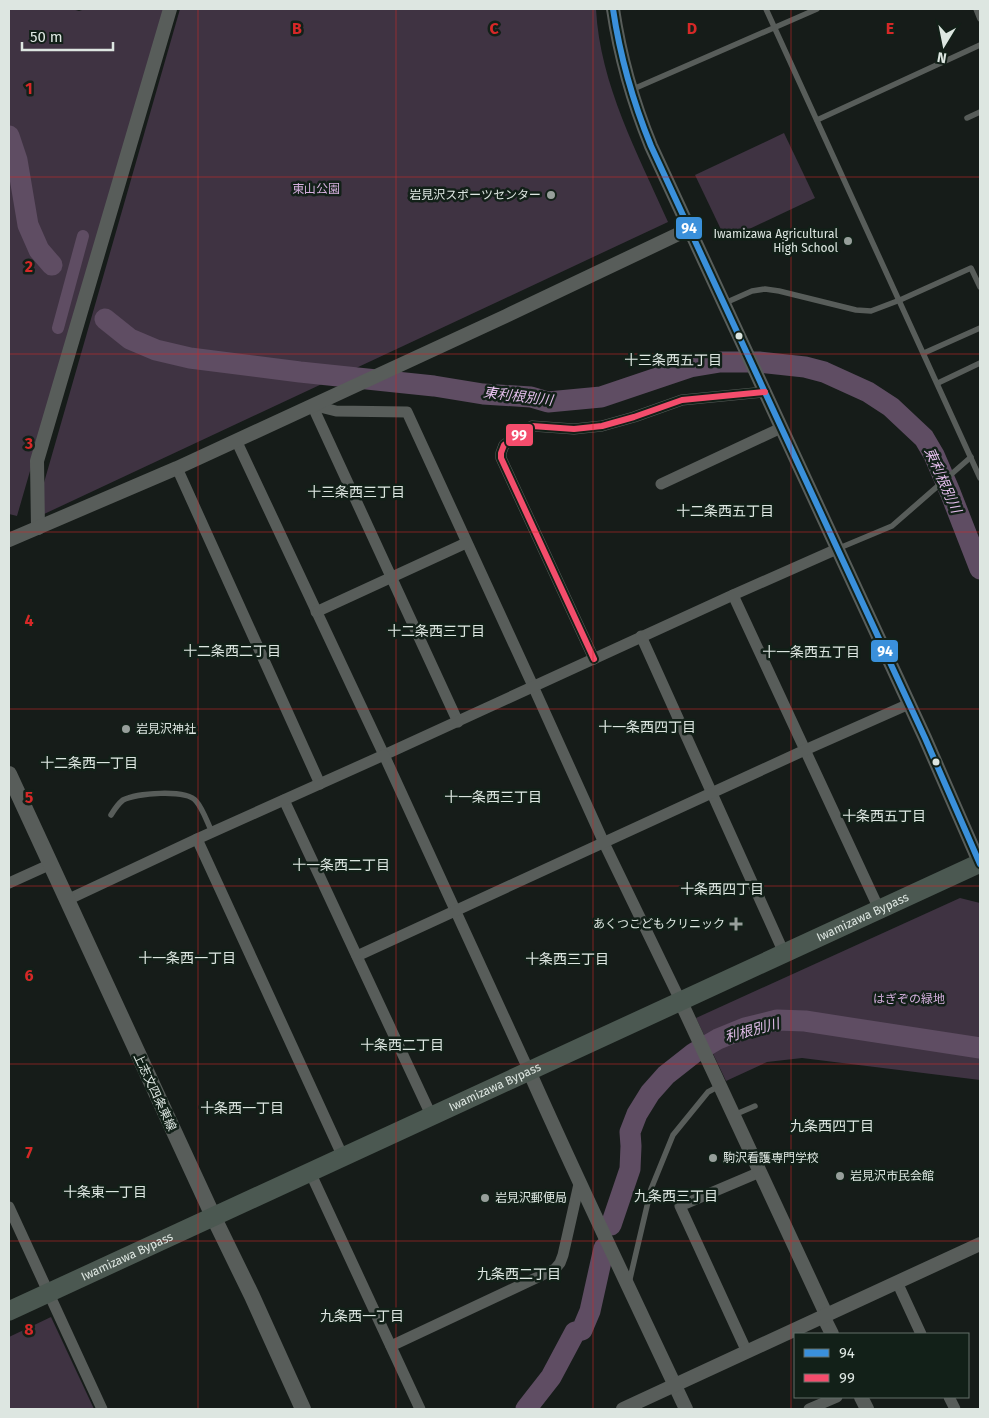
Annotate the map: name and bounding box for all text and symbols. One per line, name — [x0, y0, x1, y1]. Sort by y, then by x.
text: B — [292, 19, 302, 38]
text: C — [489, 19, 499, 38]
text: D — [687, 19, 697, 38]
text: E — [886, 19, 894, 38]
scale bar — [22, 20, 114, 52]
north arrow — [919, 20, 969, 70]
text: 50 m — [30, 28, 63, 46]
text: N — [936, 48, 948, 66]
text: 1 — [25, 79, 33, 98]
park label: 東山公園 — [292, 182, 340, 196]
place label: 岩見沢スポーツセンター — [409, 188, 541, 202]
marker: 岩見沢スポーツセンター — [545, 189, 557, 201]
line badge: 94 — [675, 216, 703, 240]
text: 94 — [681, 220, 697, 237]
place label: Iwamizawa Agricultural High School — [713, 227, 838, 255]
marker: Iwamizawa Agricultural High School — [842, 235, 854, 247]
text: 2 — [25, 257, 33, 276]
unlabelled marker — [734, 331, 744, 341]
district label: 十三条西五丁目 — [624, 352, 722, 369]
water label: 東利根別川 — [482, 384, 556, 409]
line badge: 99 — [505, 423, 534, 447]
text: 99 — [511, 427, 527, 444]
text: 3 — [24, 434, 33, 453]
water label: 東利根別川 — [921, 445, 965, 517]
district label: 十三条西三丁目 — [307, 484, 405, 501]
district label: 十二条西五丁目 — [676, 503, 774, 520]
text: 4 — [24, 611, 34, 630]
district label: 十二条西三丁目 — [387, 623, 485, 640]
line badge: 94 — [870, 639, 899, 663]
district label: 十二条西二丁目 — [183, 643, 281, 660]
text: 94 — [877, 643, 893, 660]
district label: 十一条西五丁目 — [762, 644, 860, 661]
district label: 十一条西四丁目 — [598, 719, 696, 736]
place label: 岩見沢神社 — [136, 722, 196, 736]
marker: 岩見沢神社 — [120, 723, 132, 735]
district label: 十二条西一丁目 — [40, 755, 138, 772]
unlabelled marker — [931, 757, 941, 767]
text: 5 — [25, 788, 34, 807]
district label: 十一条西三丁目 — [444, 789, 542, 806]
district label: 十条西五丁目 — [842, 808, 926, 825]
district label: 十一条西二丁目 — [292, 857, 390, 874]
district label: 十条西四丁目 — [680, 881, 764, 898]
street label: Iwamizawa Bypass — [814, 890, 911, 944]
place label: あくつこどもクリニック — [593, 917, 725, 931]
marker: あくつこどもクリニック — [729, 917, 743, 931]
district label: 十一条西一丁目 — [138, 950, 236, 967]
district label: 十条西三丁目 — [525, 951, 609, 968]
text: 6 — [24, 966, 34, 985]
park label: はぎぞの緑地 — [873, 992, 945, 1006]
water label: 利根別川 — [723, 1015, 783, 1046]
district label: 十条西二丁目 — [360, 1037, 444, 1054]
street label: 上志文四条東線 — [131, 1051, 179, 1133]
street label: Iwamizawa Bypass — [447, 1059, 543, 1114]
district label: 十条西一丁目 — [200, 1100, 284, 1117]
district label: 九条西四丁目 — [790, 1118, 874, 1135]
text: 7 — [25, 1143, 33, 1162]
place label: 駒沢看護専門学校 — [723, 1151, 819, 1165]
marker: 駒沢看護専門学校 — [707, 1152, 719, 1164]
place label: 岩見沢市民会館 — [850, 1169, 934, 1183]
marker: 岩見沢市民会館 — [834, 1170, 846, 1182]
district label: 十条東一丁目 — [63, 1184, 147, 1201]
district label: 九条西三丁目 — [634, 1188, 718, 1205]
place label: 岩見沢郵便局 — [495, 1191, 567, 1205]
marker: 岩見沢郵便局 — [479, 1192, 491, 1204]
street label: Iwamizawa Bypass — [79, 1229, 176, 1284]
district label: 九条西二丁目 — [477, 1266, 561, 1283]
district label: 九条西一丁目 — [320, 1308, 404, 1325]
text: 8 — [24, 1320, 34, 1339]
legend — [794, 1333, 969, 1398]
text: 94 — [839, 1344, 855, 1362]
text: 99 — [839, 1369, 855, 1387]

